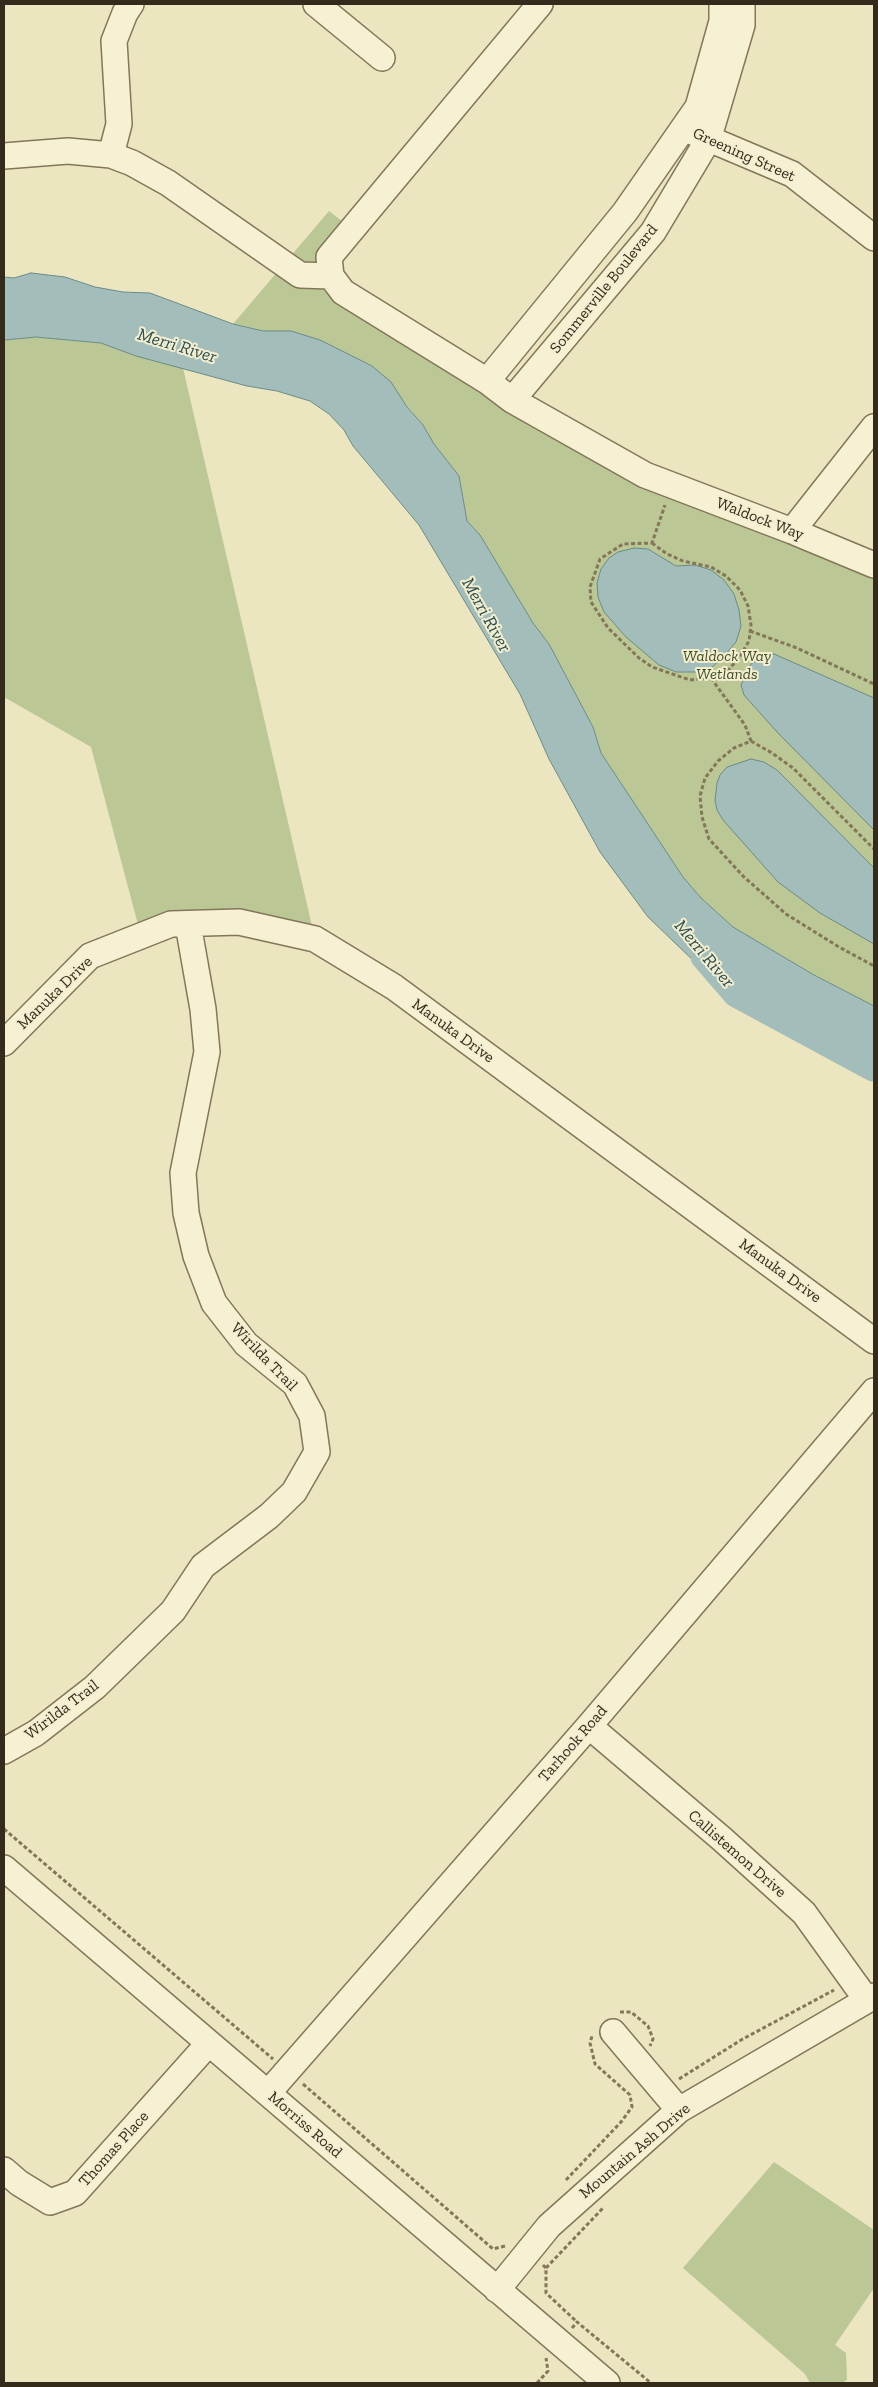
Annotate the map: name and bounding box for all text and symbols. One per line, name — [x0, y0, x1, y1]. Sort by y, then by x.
street label: Greening Street — [690, 124, 798, 186]
street label: Sommerville Boulevard — [546, 221, 662, 357]
water label: Merri River — [135, 324, 219, 368]
street label: Waldock Way — [713, 493, 807, 545]
water label: Merri River — [457, 574, 515, 656]
park label: Waldock Way Wetlands — [683, 646, 771, 684]
water label: Merri River — [670, 916, 738, 992]
street label: Manuka Drive — [13, 952, 97, 1034]
street label: Manuka Drive — [408, 995, 498, 1067]
street label: Manuka Drive — [735, 1235, 825, 1307]
street label: Wirilda Trail — [227, 1319, 301, 1395]
street label: Wirilda Trail — [21, 1676, 103, 1744]
street label: Tarhook Road — [534, 1702, 612, 1786]
street label: Callistemon Drive — [684, 1806, 790, 1902]
street label: Morriss Road — [264, 2088, 346, 2162]
street label: Mountain Ash Drive — [576, 2099, 694, 2203]
street label: Thomas Place — [75, 2107, 153, 2191]

